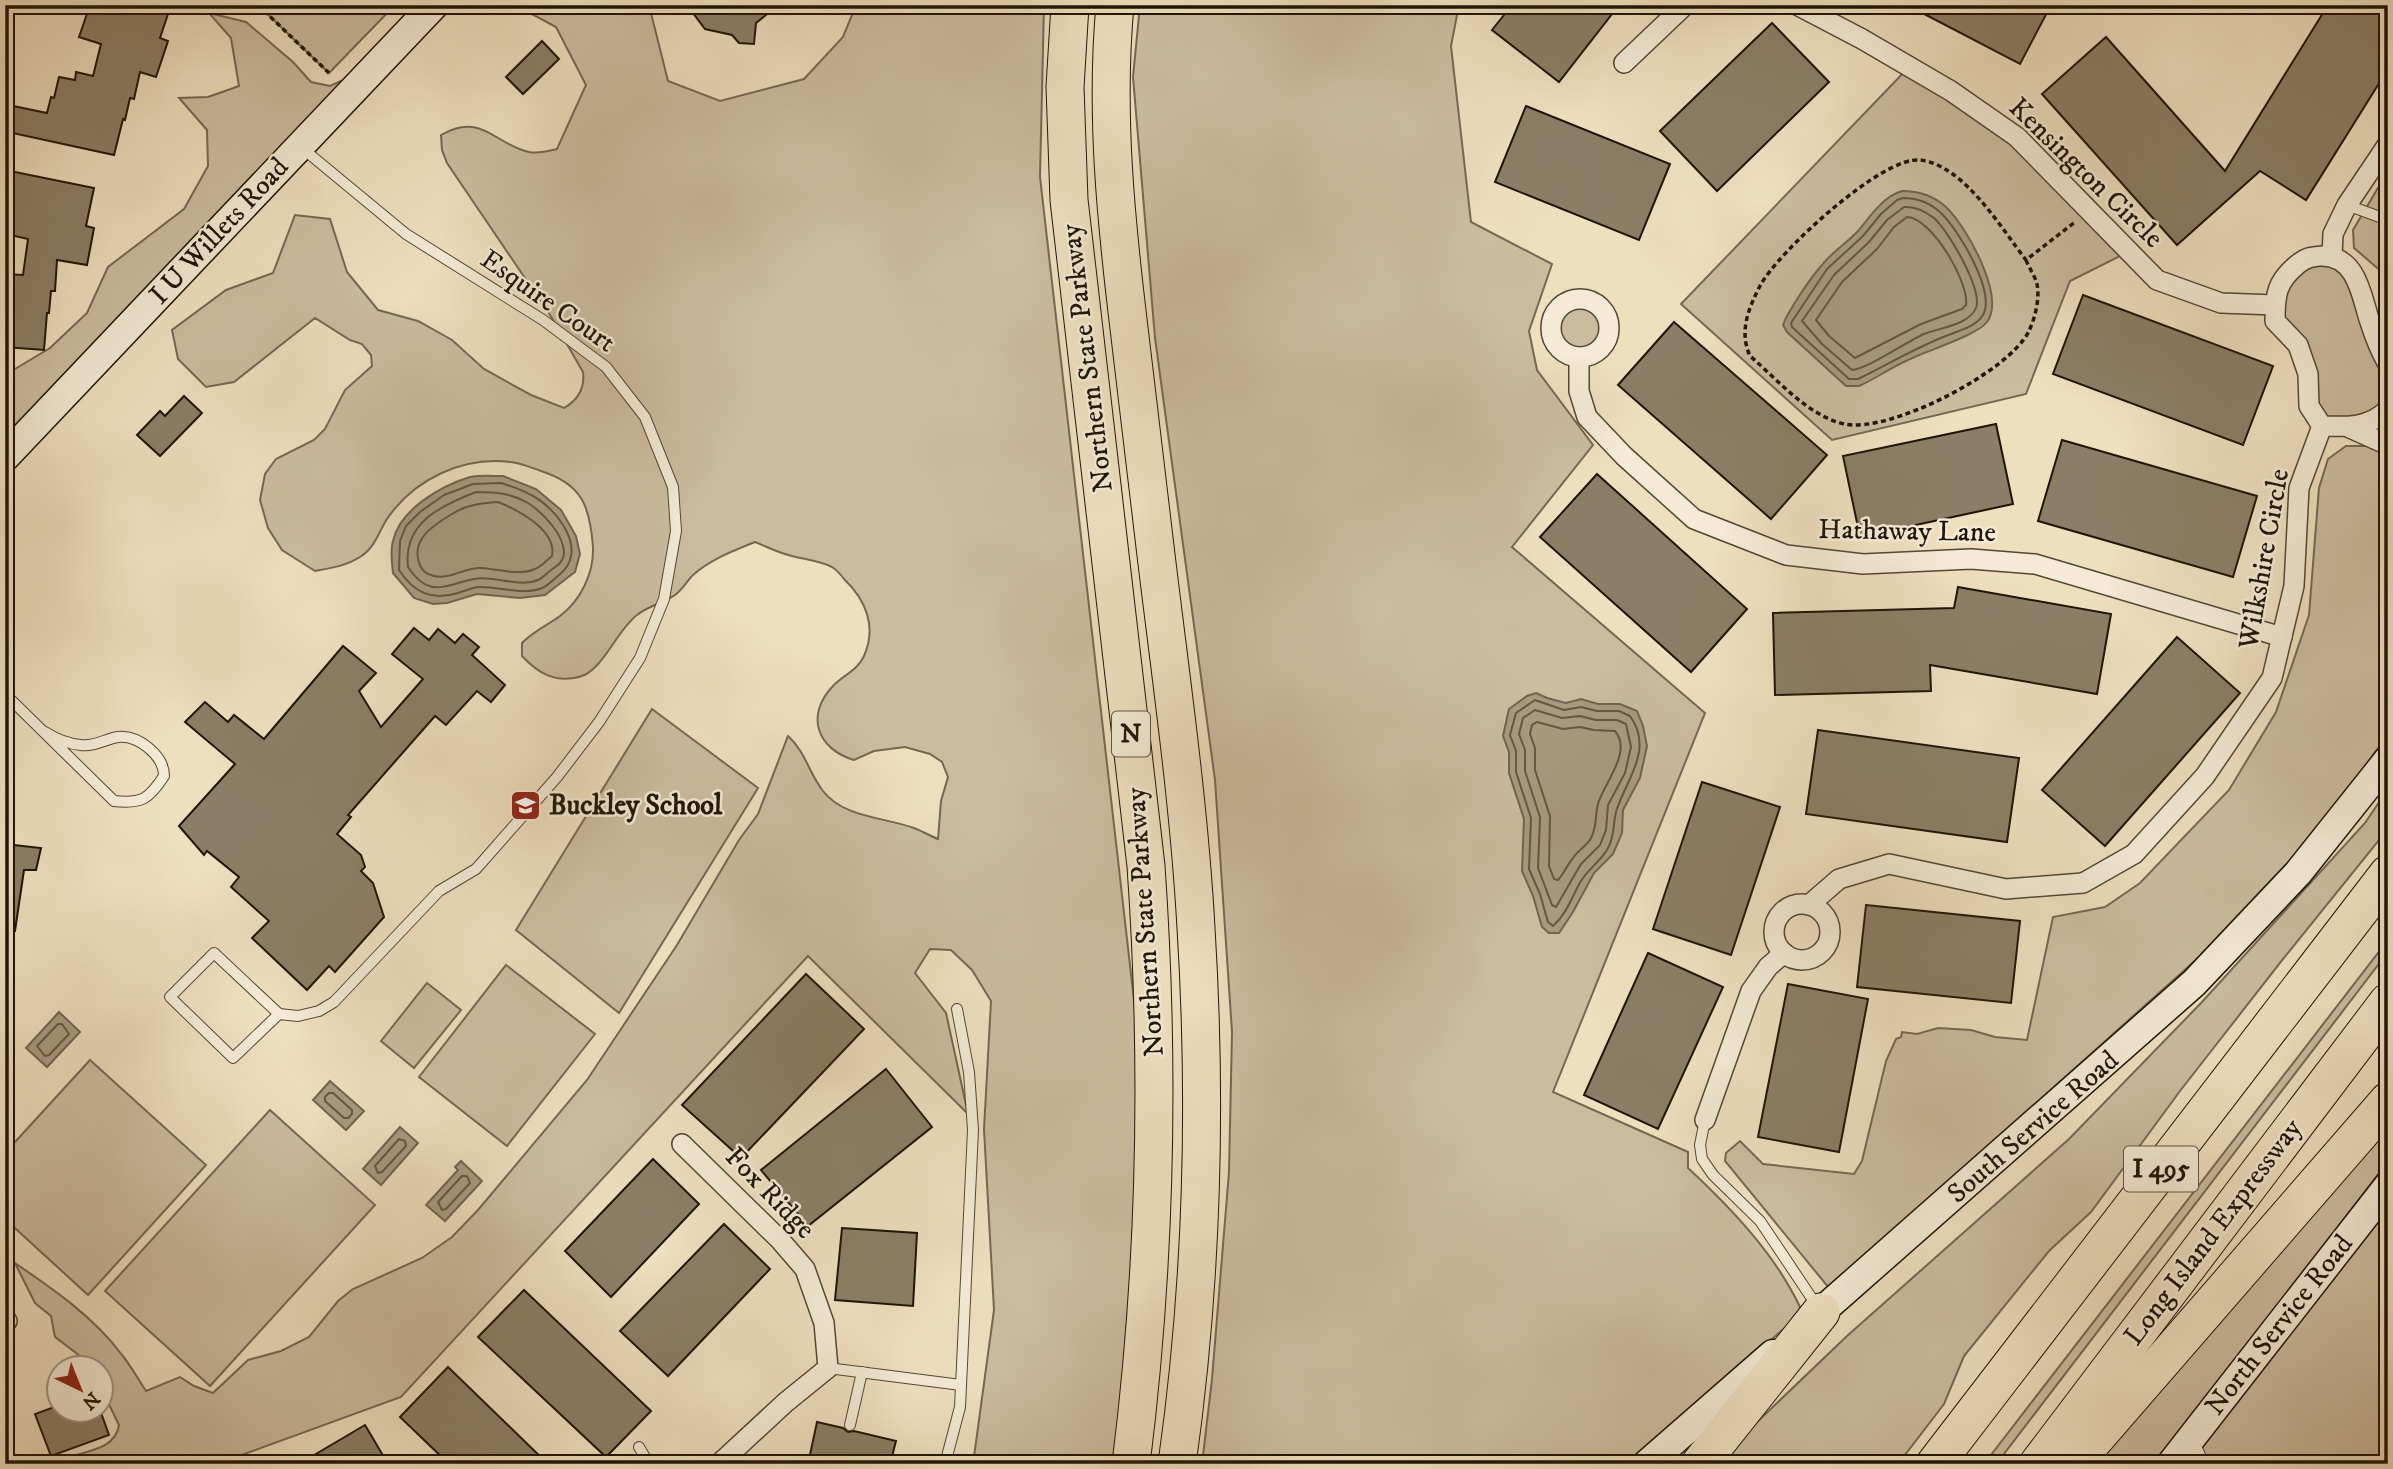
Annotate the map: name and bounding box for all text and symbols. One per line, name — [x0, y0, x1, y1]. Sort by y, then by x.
street label: Kensington Circle — [2001, 90, 2171, 256]
street label: I U Willets Road — [142, 150, 296, 312]
street label: Northern State Parkway — [1053, 221, 1121, 494]
street label: Esquire Court — [474, 242, 622, 360]
street label: Wilkshire Circle — [2231, 466, 2297, 653]
street label: Hathaway Lane — [1818, 512, 1996, 550]
road number: N — [1112, 712, 1150, 756]
street label: Northern State Parkway — [1118, 785, 1172, 1058]
school or university icon: Buckley School — [509, 788, 543, 822]
place label: Buckley School — [549, 788, 723, 823]
street label: South Service Road — [1940, 1043, 2126, 1211]
street label: Long Island Expressway — [2116, 1111, 2310, 1352]
street label: Fox Ridge — [718, 1140, 822, 1246]
road number: I 495 — [2124, 1146, 2198, 1192]
street label: North Service Road — [2197, 1227, 2361, 1423]
north arrow — [46, 1354, 116, 1424]
text: N — [77, 1387, 104, 1414]

